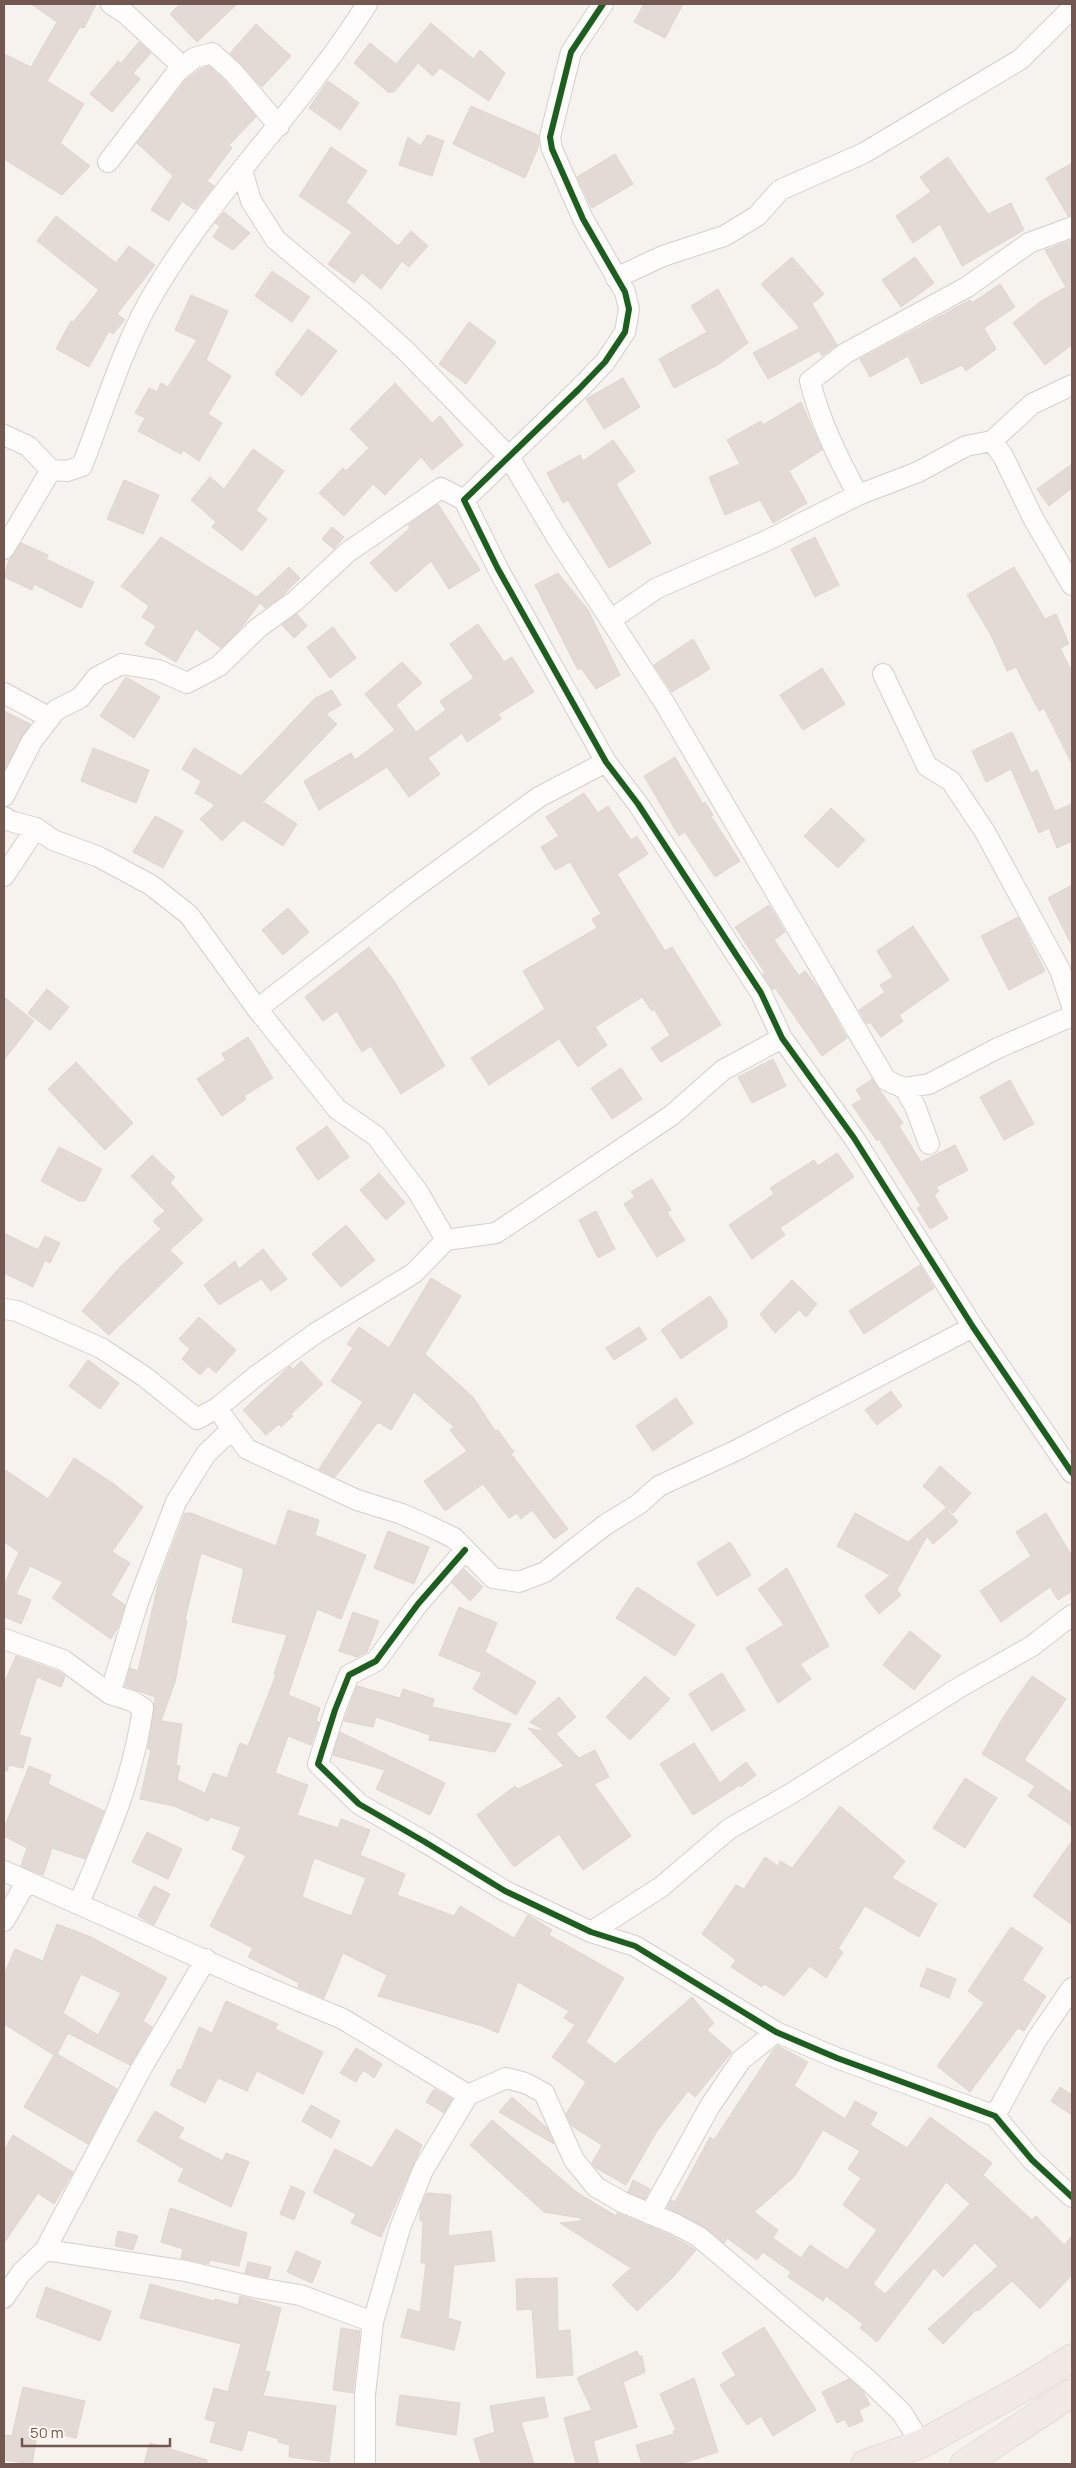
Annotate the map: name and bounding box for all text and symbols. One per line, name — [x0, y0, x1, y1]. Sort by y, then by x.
scale bar — [22, 2416, 170, 2448]
text: 50 m — [30, 2422, 64, 2443]

